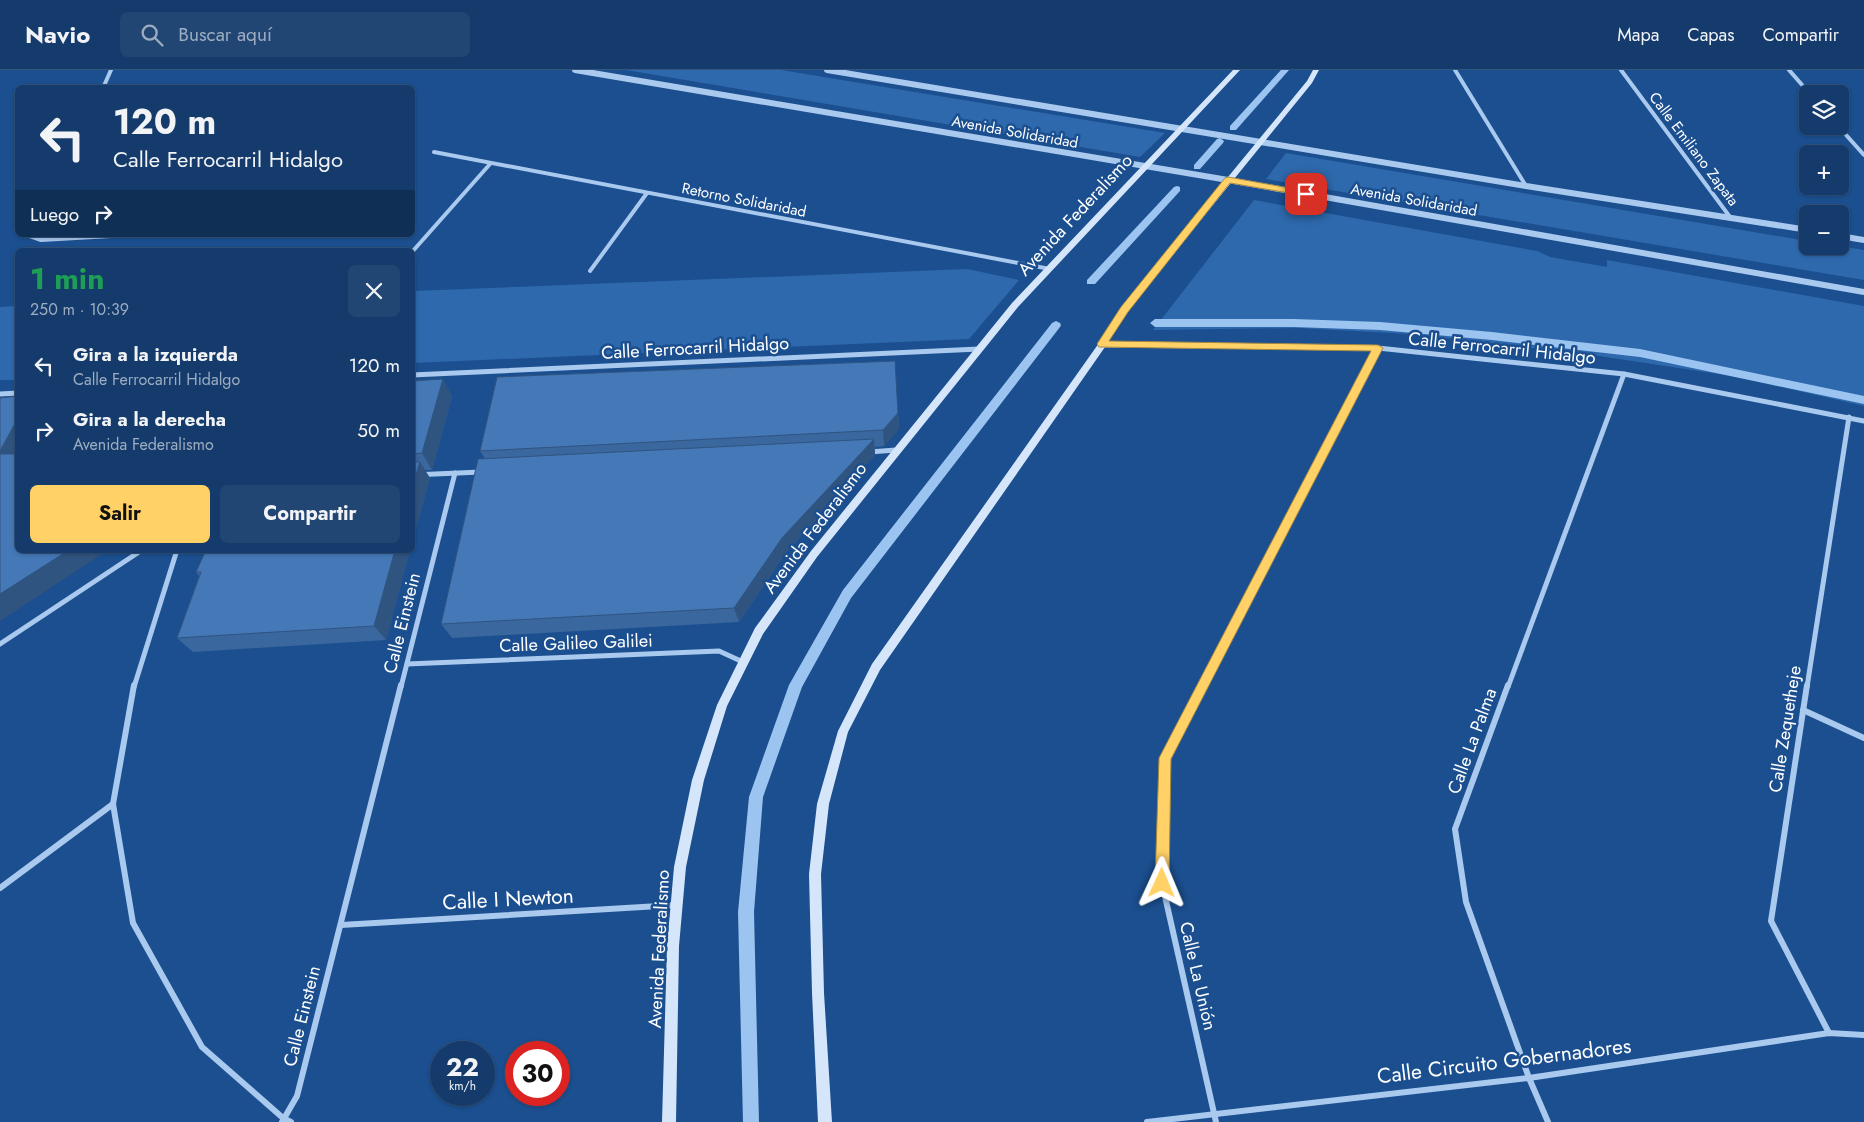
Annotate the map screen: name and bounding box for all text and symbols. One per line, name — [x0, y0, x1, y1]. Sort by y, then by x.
search box — [120, 12, 470, 57]
text: Navio — [25, 17, 90, 52]
icon: search — [138, 21, 166, 49]
text: Buscar aquí — [178, 21, 272, 48]
text: Mapa — [1617, 22, 1659, 48]
text: Capas — [1687, 22, 1735, 48]
text: Compartir — [1763, 22, 1839, 48]
map controls — [1799, 85, 1849, 255]
button: layers — [1799, 85, 1849, 135]
street label: Calle Emiliano Zapata — [1644, 87, 1744, 211]
text: 120 m — [113, 97, 216, 147]
icon: left — [30, 105, 95, 170]
street label: Avenida Solidaridad — [950, 110, 1080, 154]
text: Calle Ferrocarril Hidalgo — [113, 143, 343, 175]
button: + — [1799, 145, 1849, 195]
street label: Avenida Federalismo — [1011, 148, 1139, 282]
pin — [1285, 173, 1327, 215]
street label: Retorno Solidaridad — [680, 177, 808, 223]
street label: Avenida Solidaridad — [1349, 178, 1479, 222]
icon: arrive — [1292, 180, 1320, 208]
icon: right — [89, 200, 117, 228]
text: Luego — [30, 201, 79, 228]
button: − — [1799, 205, 1849, 255]
text: 1 min — [30, 257, 104, 300]
button: close — [348, 265, 400, 317]
text: 250 m · 10:39 — [30, 298, 129, 321]
street label: Calle Ferrocarril Hidalgo — [1407, 325, 1597, 371]
street label: Calle Ferrocarril Hidalgo — [600, 330, 790, 366]
text: Gira a la izquierda — [73, 341, 238, 368]
icon: left — [30, 352, 58, 380]
text: 120 m — [349, 352, 400, 379]
text: Calle Ferrocarril Hidalgo — [73, 368, 240, 391]
text: Gira a la derecha — [73, 406, 226, 433]
icon: right — [30, 417, 58, 445]
text: 50 m — [357, 417, 400, 444]
text: Avenida Federalismo — [73, 433, 214, 456]
street label: Avenida Federalismo — [757, 457, 873, 599]
button: Salir — [30, 485, 210, 543]
button: Compartir — [220, 485, 400, 543]
street label: Calle Einstein — [377, 570, 427, 676]
street label: Calle Galileo Galilei — [499, 627, 653, 659]
street label: Calle Zequetheje — [1762, 664, 1808, 794]
street label: Calle La Palma — [1441, 684, 1503, 798]
position arrow — [1135, 856, 1187, 908]
street label: Avenida Federalismo — [642, 869, 676, 1029]
street label: Calle I Newton — [442, 881, 574, 917]
street label: Calle La Unión — [1173, 919, 1223, 1033]
street label: Calle Einstein — [277, 963, 327, 1069]
street label: Calle Circuito Gobernadores — [1375, 1031, 1633, 1091]
speed limit sign: 30 — [505, 1041, 570, 1106]
text: 22 — [446, 1049, 479, 1085]
text: km/h — [449, 1077, 476, 1095]

